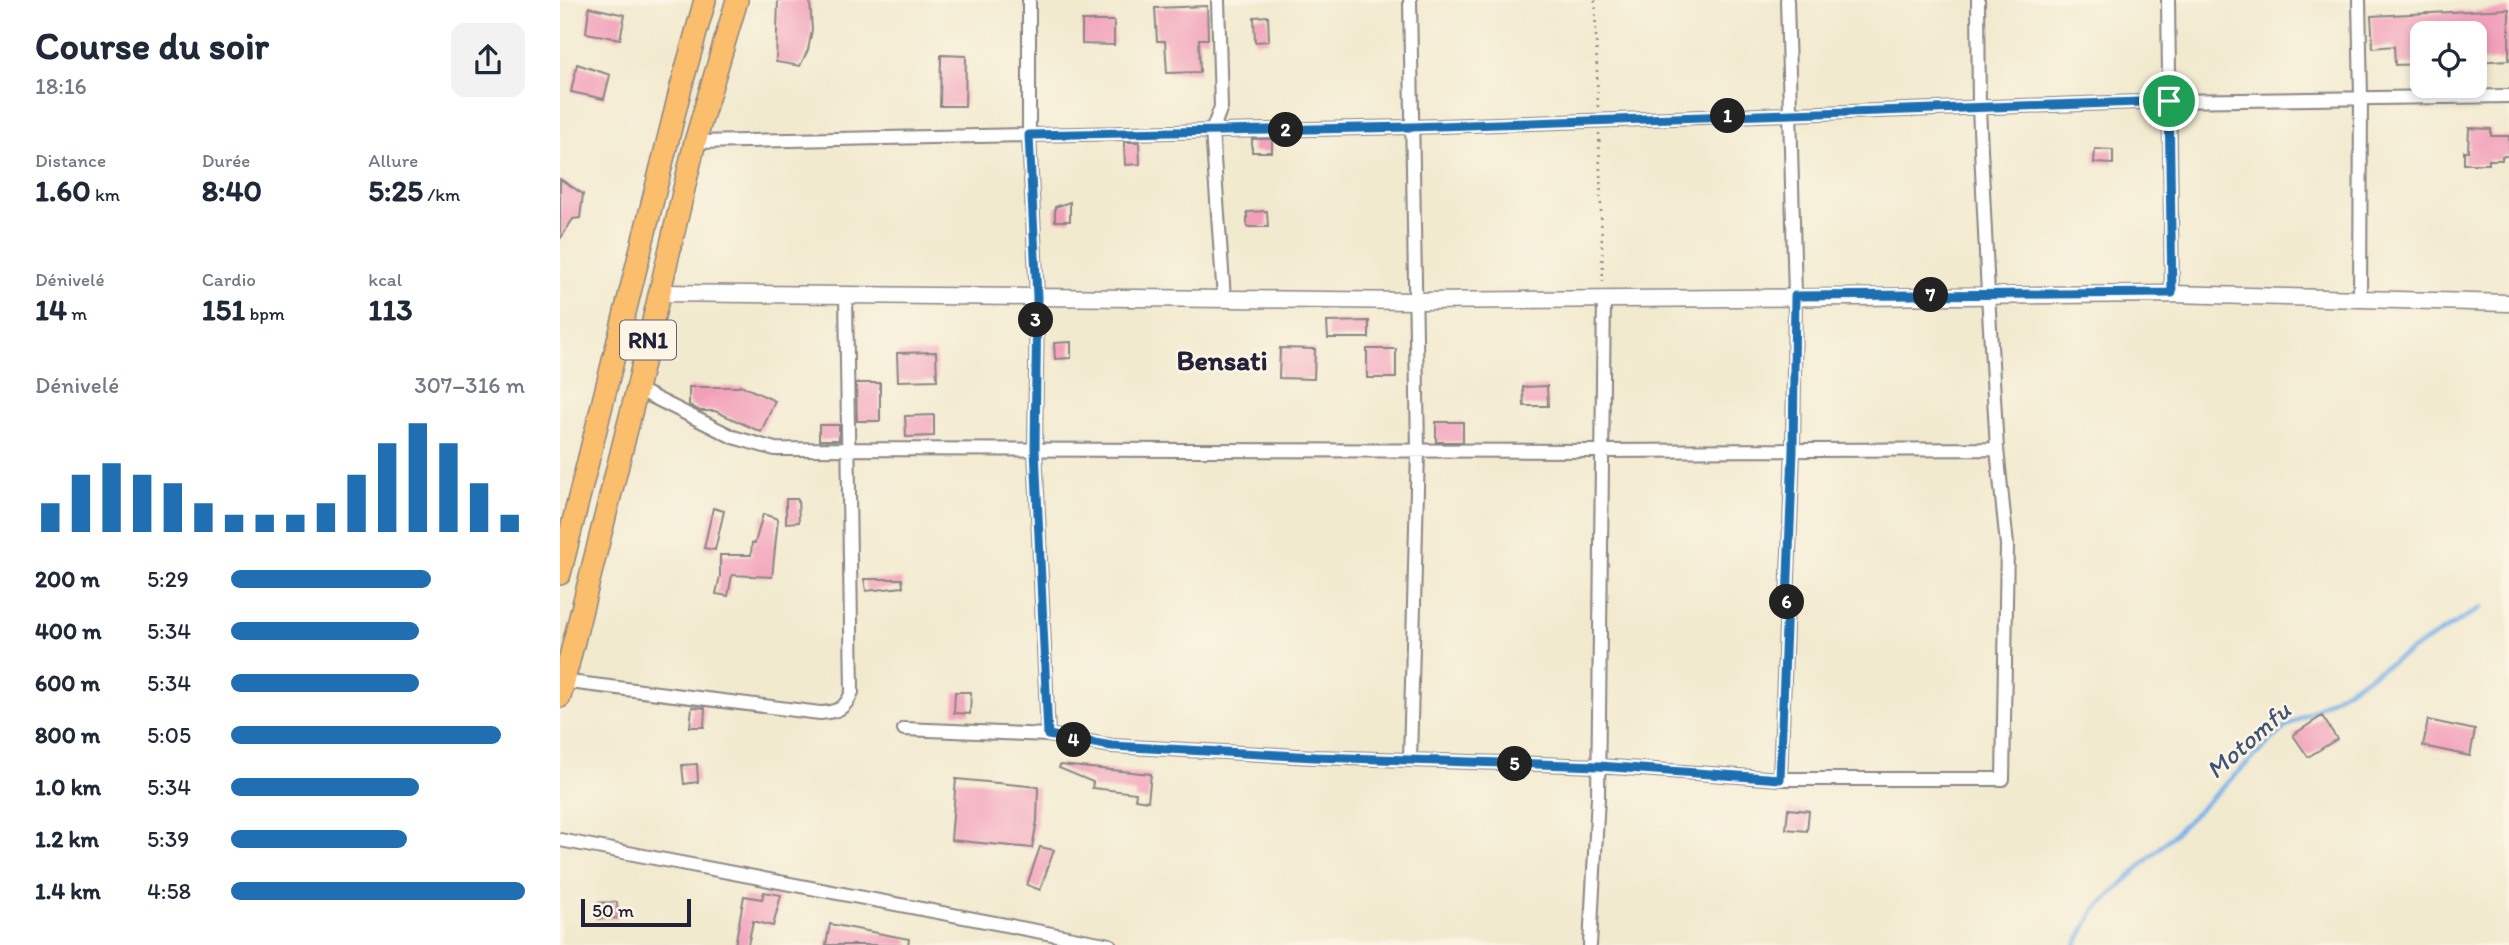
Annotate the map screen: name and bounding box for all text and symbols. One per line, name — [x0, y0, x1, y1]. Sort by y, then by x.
map controls — [2410, 21, 2487, 98]
button: locate — [2410, 21, 2487, 98]
text: Course du soir — [35, 23, 269, 69]
button: share — [451, 23, 525, 97]
pin — [2139, 71, 2199, 131]
text: 18:16 — [35, 72, 87, 100]
icon: arrive — [2150, 82, 2188, 120]
pin: 1 — [1710, 99, 1746, 134]
text: 1 — [1723, 104, 1732, 127]
pin: 2 — [1268, 113, 1304, 148]
text: 2 — [1281, 118, 1291, 141]
text: Distance — [35, 149, 106, 172]
text: Durée — [202, 149, 250, 172]
text: Allure — [368, 149, 418, 172]
text: 1.60 — [35, 172, 91, 209]
text: 8:40 — [202, 172, 262, 209]
text: 5:25 — [368, 172, 423, 209]
text: km — [91, 183, 120, 206]
text: /km — [423, 183, 460, 206]
text: Dénivelé — [35, 268, 105, 291]
text: Cardio — [202, 268, 256, 291]
text: kcal — [368, 268, 402, 291]
pin: 7 — [1914, 278, 1948, 312]
text: 7 — [1926, 283, 1935, 306]
text: 14 — [35, 291, 67, 328]
text: 151 — [202, 291, 245, 328]
text: 113 — [368, 291, 413, 328]
text: m — [67, 302, 87, 325]
text: bpm — [245, 302, 285, 325]
pin: 3 — [1018, 302, 1054, 338]
text: 3 — [1030, 308, 1041, 331]
road number: RN1 — [620, 320, 676, 360]
district label: Bensati — [1176, 343, 1268, 377]
text: Dénivelé — [35, 371, 119, 399]
text: 307–316 m — [414, 371, 525, 399]
text: 200 m — [35, 565, 100, 593]
text: 5:29 — [147, 565, 189, 593]
pin: 6 — [1770, 584, 1804, 620]
text: 6 — [1781, 590, 1792, 613]
text: 400 m — [35, 617, 102, 645]
text: 5:34 — [147, 617, 191, 645]
text: 600 m — [35, 669, 100, 697]
text: 5:34 — [147, 669, 191, 697]
water label: Motomfu — [2199, 694, 2297, 785]
text: 800 m — [35, 721, 100, 749]
text: 5:05 — [147, 721, 191, 749]
pin: 4 — [1056, 722, 1092, 758]
text: 4 — [1068, 728, 1079, 751]
pin: 5 — [1497, 746, 1532, 782]
text: 5 — [1510, 752, 1519, 775]
text: 1.0 km — [35, 773, 101, 801]
text: 5:34 — [147, 773, 191, 801]
text: 1.2 km — [35, 825, 99, 853]
text: 5:39 — [147, 825, 189, 853]
text: 1.4 km — [35, 877, 101, 905]
text: 4:58 — [147, 877, 191, 905]
scale bar — [581, 896, 691, 928]
text: 50 m — [592, 899, 634, 922]

